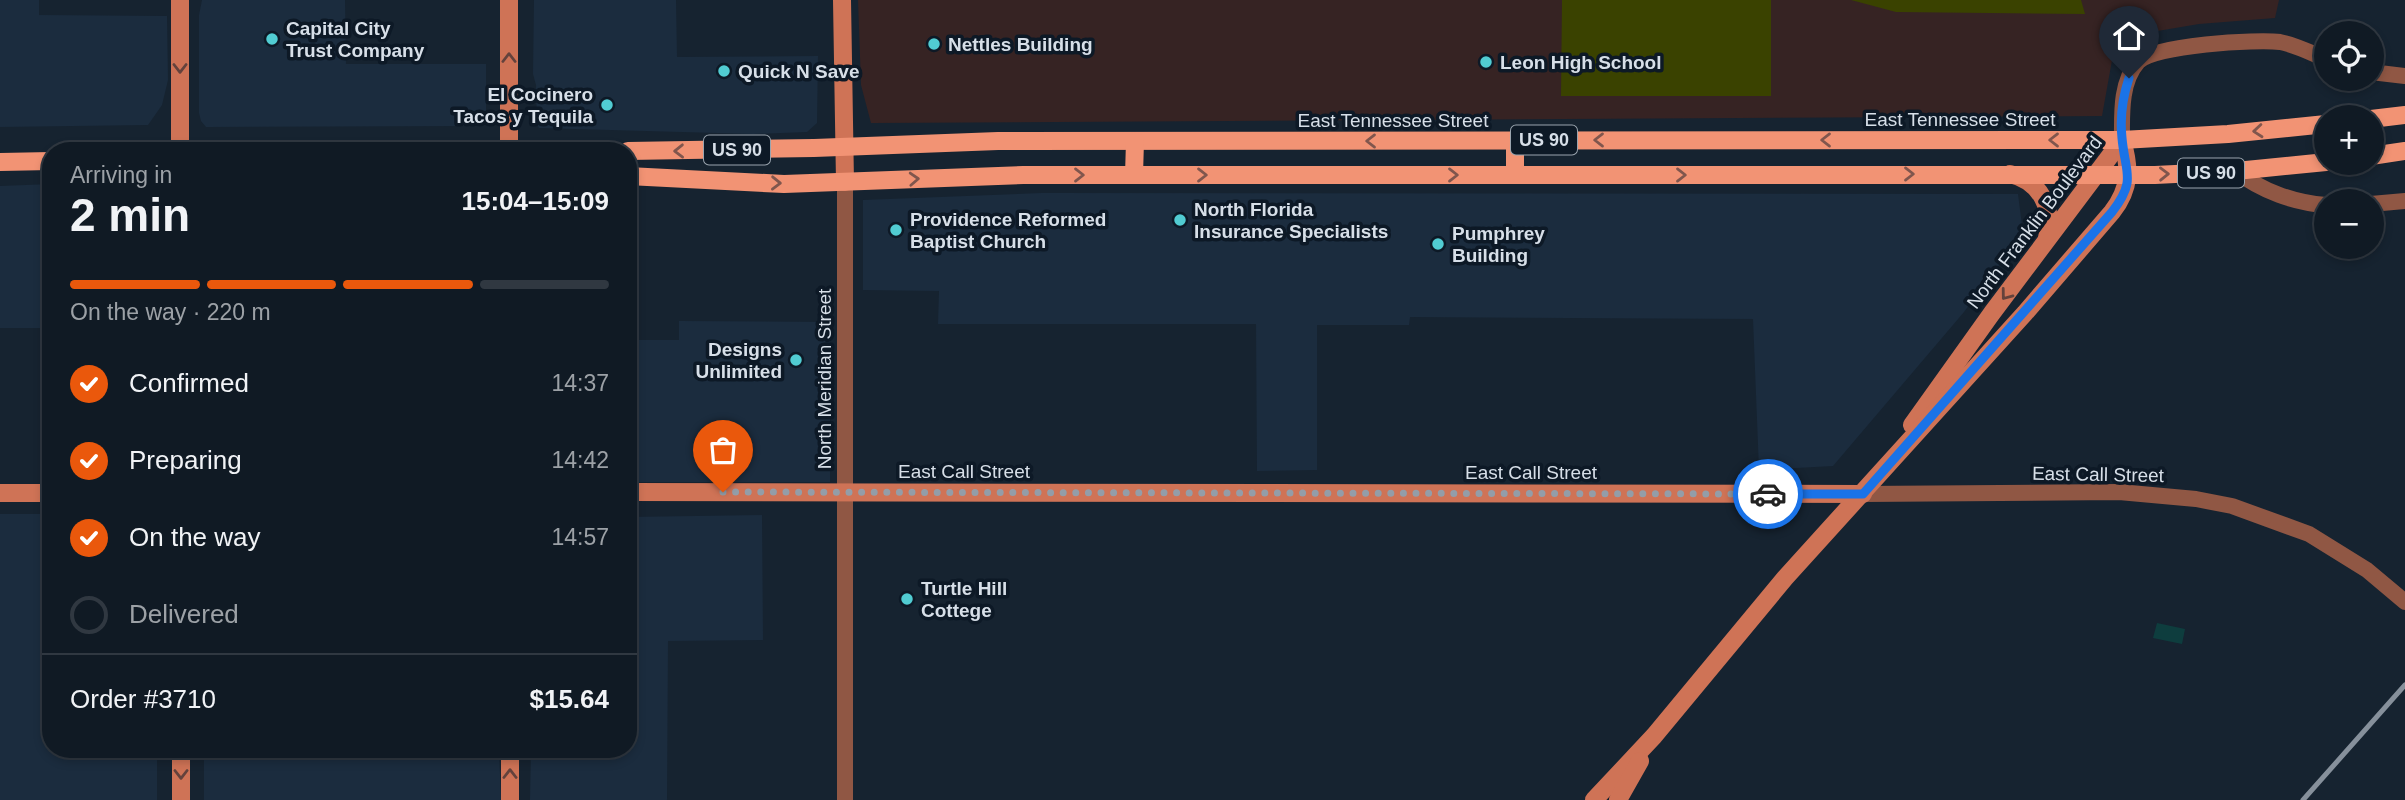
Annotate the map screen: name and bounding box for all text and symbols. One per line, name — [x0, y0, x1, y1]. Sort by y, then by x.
pin — [2099, 6, 2159, 78]
icon: home — [2110, 17, 2148, 55]
place label: Capital City Trust Company — [286, 18, 425, 61]
map controls — [2314, 21, 2384, 259]
button: locate — [2314, 21, 2384, 91]
marker: Capital City Trust Company — [264, 31, 280, 47]
place label: Nettles Building — [948, 34, 1093, 55]
marker: Nettles Building — [926, 36, 942, 52]
one-way arrow — [501, 52, 517, 63]
place label: Leon High School — [1500, 52, 1662, 73]
marker: Leon High School — [1478, 54, 1494, 70]
place label: Quick N Save — [738, 61, 859, 82]
one-way arrow — [172, 63, 188, 74]
marker: Quick N Save — [716, 63, 732, 79]
place label: El Cocinero Tacos y Tequila — [453, 84, 593, 127]
marker: El Cocinero Tacos y Tequila — [599, 97, 615, 113]
button: + — [2314, 105, 2384, 175]
street label: East Tennessee Street — [1865, 109, 2056, 130]
street label: East Tennessee Street — [1298, 110, 1489, 131]
one-way arrow — [2252, 123, 2263, 138]
road number: US 90 — [1511, 125, 1577, 154]
one-way arrow — [1593, 132, 1603, 148]
one-way arrow — [1820, 132, 1831, 148]
street label: North Franklin Boulevard — [1963, 132, 2106, 313]
one-way arrow — [2048, 132, 2058, 148]
one-way arrow — [1365, 133, 1376, 149]
road number: US 90 — [704, 135, 770, 164]
one-way arrow — [673, 143, 684, 158]
road number: US 90 — [2178, 158, 2244, 188]
text: Arriving in — [70, 162, 172, 188]
one-way arrow — [1904, 166, 1914, 182]
one-way arrow — [1074, 167, 1084, 183]
one-way arrow — [1198, 167, 1208, 183]
one-way arrow — [1448, 167, 1459, 183]
one-way arrow — [1676, 167, 1687, 183]
one-way arrow — [2159, 167, 2170, 182]
one-way arrow — [908, 171, 919, 186]
one-way arrow — [771, 176, 782, 191]
text: 15:04–15:09 — [462, 186, 609, 216]
text: 2 min — [70, 189, 190, 241]
button: − — [2314, 189, 2384, 259]
place label: North Florida Insurance Specialists — [1194, 199, 1388, 242]
place label: Providence Reformed Baptist Church — [910, 209, 1106, 252]
marker: North Florida Insurance Specialists — [1172, 212, 1188, 228]
marker: Providence Reformed Baptist Church — [888, 222, 904, 238]
place label: Pumphrey Building — [1452, 223, 1545, 266]
marker: Pumphrey Building — [1430, 236, 1446, 252]
one-way arrow — [2001, 287, 2014, 299]
street label: North Meridian Street — [814, 288, 835, 469]
text: On the way · 220 m — [70, 299, 271, 325]
place label: Designs Unlimited — [695, 339, 782, 382]
marker: Designs Unlimited — [788, 352, 804, 368]
icon: check — [70, 365, 108, 403]
text: Confirmed — [129, 368, 249, 398]
text: 14:37 — [551, 370, 609, 396]
pin — [693, 420, 753, 492]
icon: bag — [704, 431, 742, 469]
icon: check — [70, 442, 108, 480]
text: Preparing — [129, 445, 242, 475]
text: 14:42 — [551, 447, 609, 473]
courier — [1733, 459, 1803, 529]
street label: East Call Street — [898, 461, 1031, 482]
street label: East Call Street — [1465, 462, 1598, 483]
street label: East Call Street — [2032, 463, 2165, 486]
icon: car — [1749, 475, 1787, 513]
icon: check — [70, 519, 108, 557]
text: On the way — [129, 522, 261, 552]
text: 14:57 — [551, 524, 609, 550]
place label: Turtle Hill Cottege — [921, 578, 1007, 621]
marker: Turtle Hill Cottege — [899, 591, 915, 607]
text: Delivered — [129, 599, 239, 629]
text: Order #3710 — [70, 684, 216, 714]
text: $15.64 — [529, 684, 609, 714]
one-way arrow — [502, 769, 518, 779]
one-way arrow — [173, 770, 189, 780]

